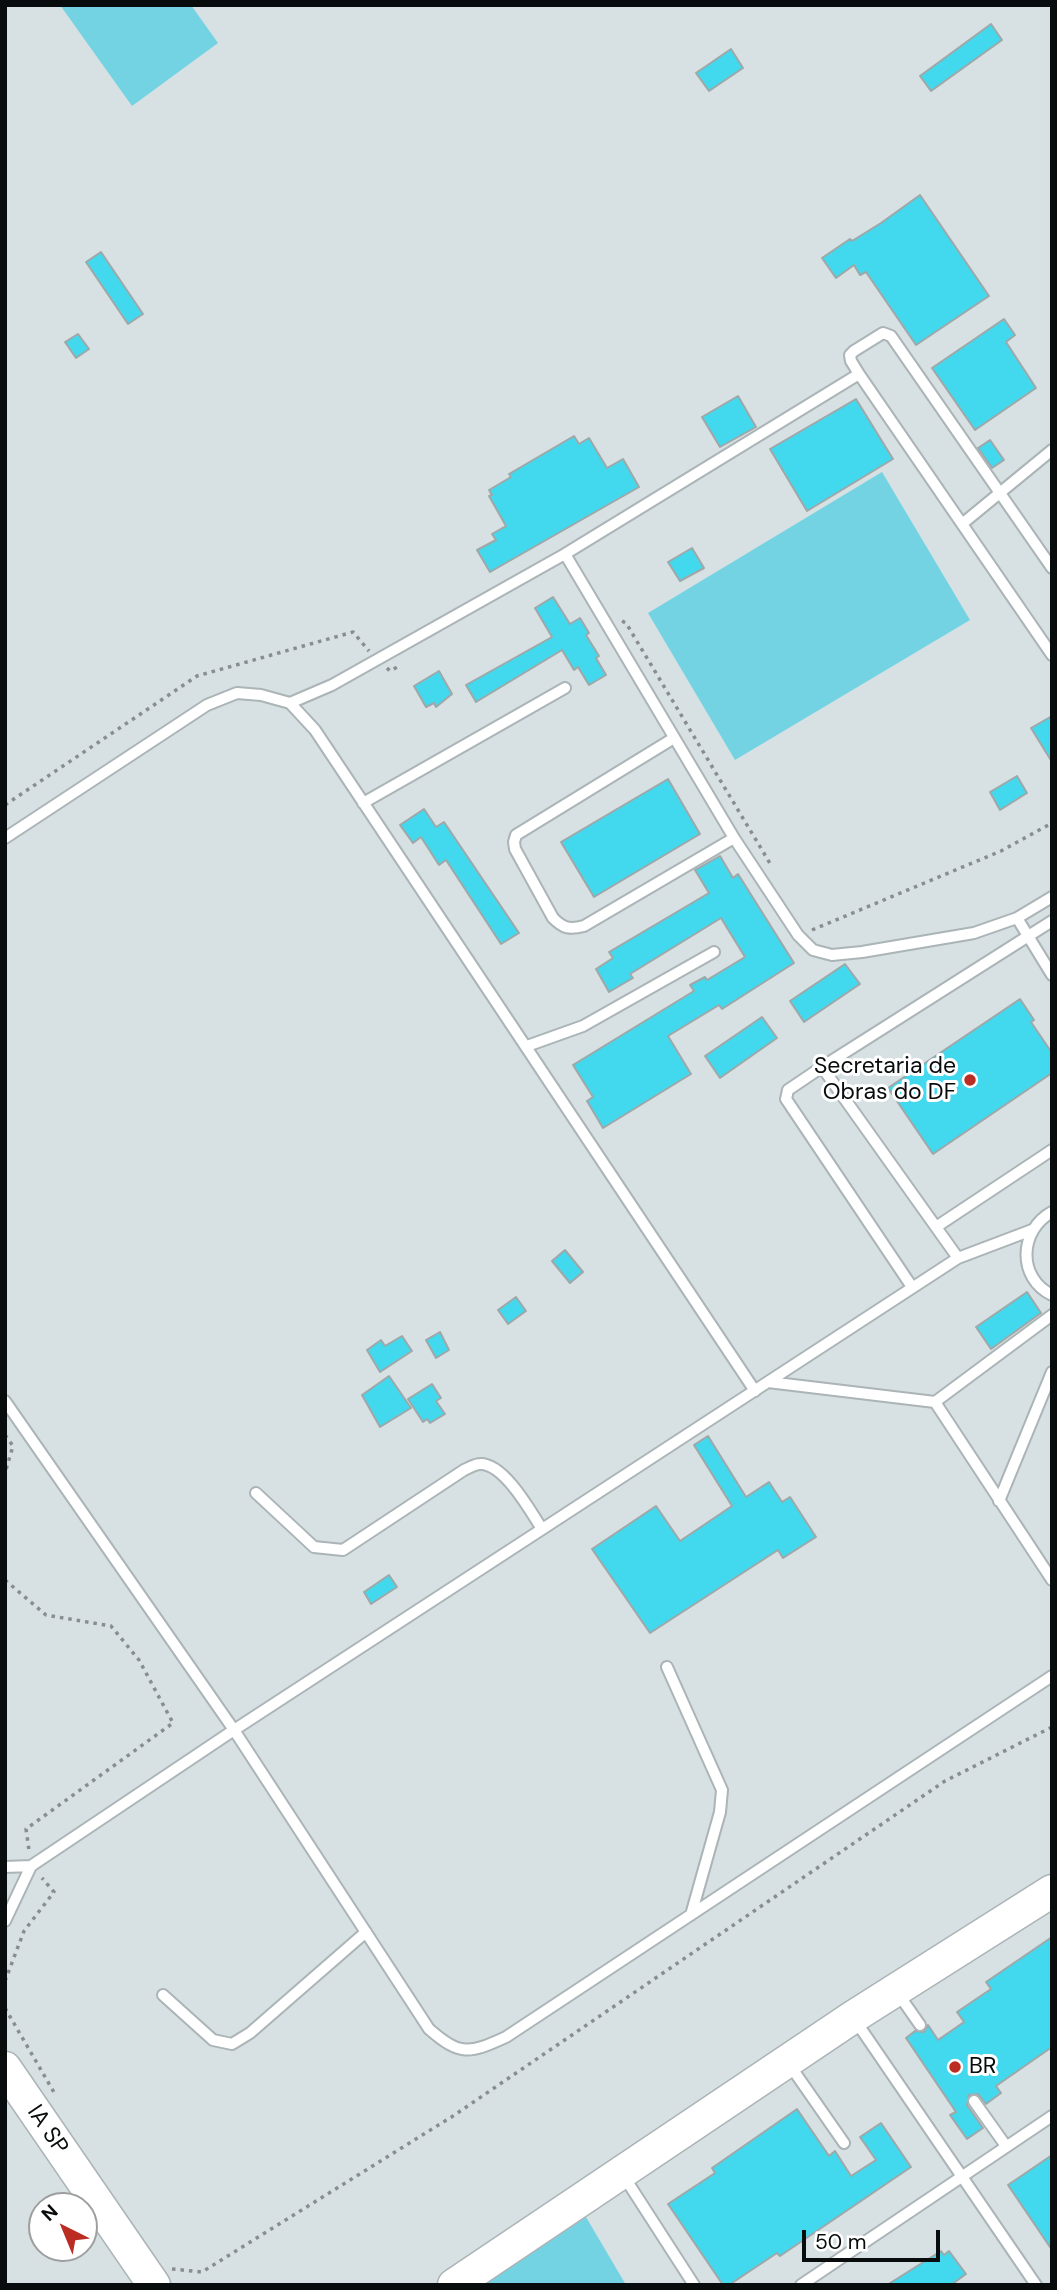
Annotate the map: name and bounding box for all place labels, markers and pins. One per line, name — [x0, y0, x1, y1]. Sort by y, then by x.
place label: Secretaria de Obras do DF — [814, 1053, 956, 1107]
marker: Secretaria de Obras do DF — [962, 1072, 978, 1088]
place label: BR — [969, 2053, 997, 2081]
marker: BR — [947, 2059, 963, 2075]

